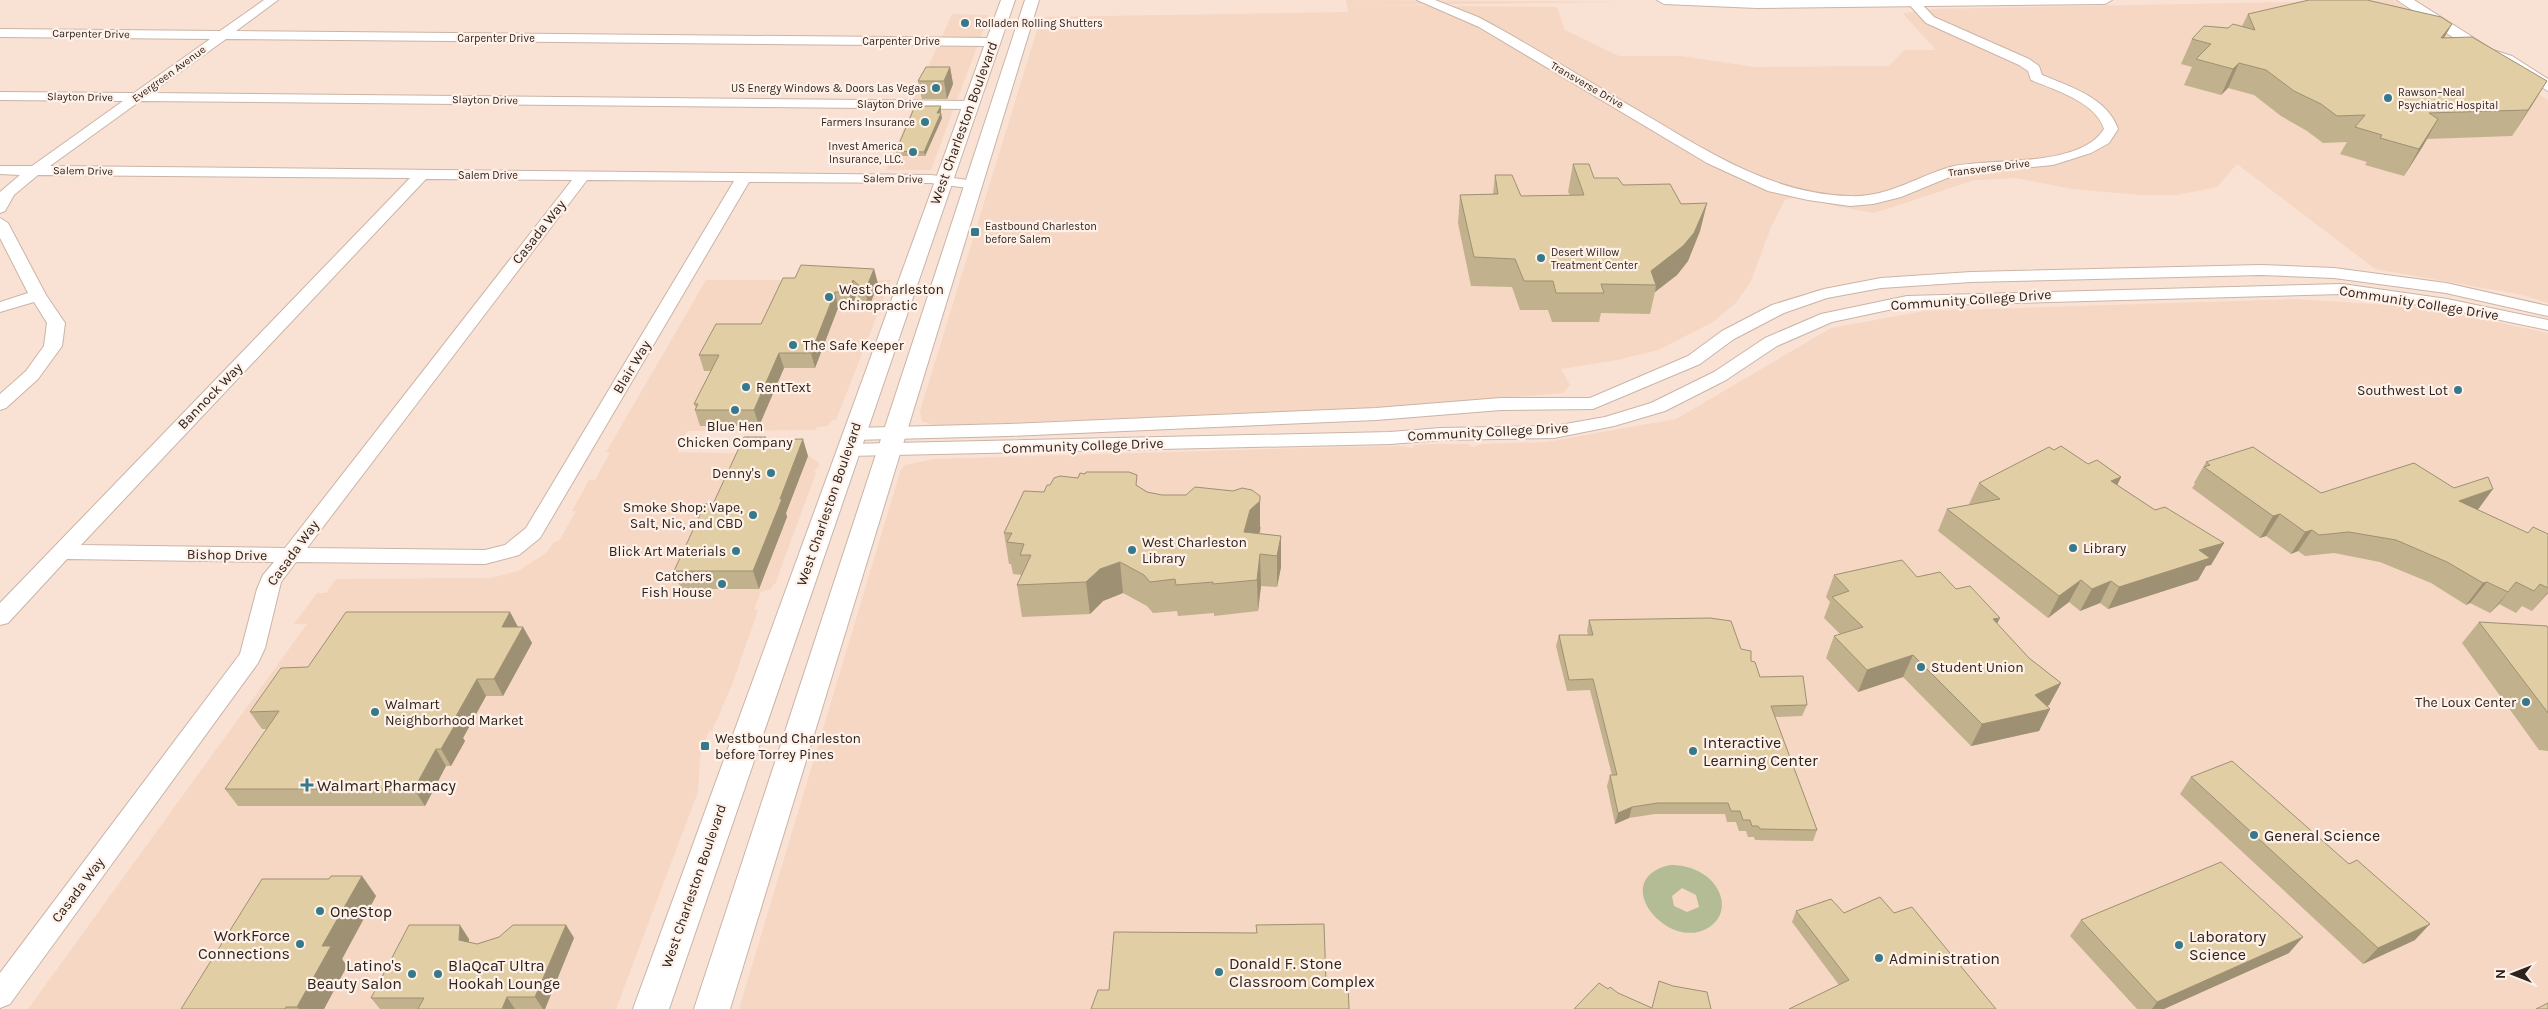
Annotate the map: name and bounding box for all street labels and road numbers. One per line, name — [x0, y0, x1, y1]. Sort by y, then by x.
street label: Carpenter Drive — [52, 27, 130, 41]
street label: Carpenter Drive — [457, 32, 535, 45]
street label: Carpenter Drive — [862, 35, 940, 48]
street label: West Charleston Boulevard — [927, 39, 1001, 207]
street label: Evergreen Avenue — [130, 43, 209, 105]
street label: Transverse Drive — [1548, 59, 1626, 111]
street label: Slayton Drive — [47, 90, 113, 104]
street label: Slayton Drive — [452, 93, 518, 107]
street label: Slayton Drive — [857, 98, 923, 111]
street label: Transverse Drive — [1947, 157, 2031, 179]
street label: Salem Drive — [53, 164, 113, 178]
street label: Salem Drive — [458, 169, 518, 182]
street label: Salem Drive — [863, 172, 923, 186]
street label: Casada Way — [509, 196, 570, 268]
street label: Community College Drive — [2338, 282, 2500, 324]
street label: Community College Drive — [1890, 286, 2052, 314]
street label: Blair Way — [609, 337, 655, 397]
street label: Bannock Way — [174, 359, 246, 433]
street label: Community College Drive — [1407, 419, 1569, 445]
street label: West Charleston Boulevard — [793, 420, 865, 588]
street label: Community College Drive — [1002, 435, 1164, 457]
street label: Casada Way — [263, 516, 323, 589]
street label: Bishop Drive — [187, 546, 267, 564]
street label: West Charleston Boulevard — [658, 802, 730, 970]
street label: Casada Way — [48, 854, 108, 926]

